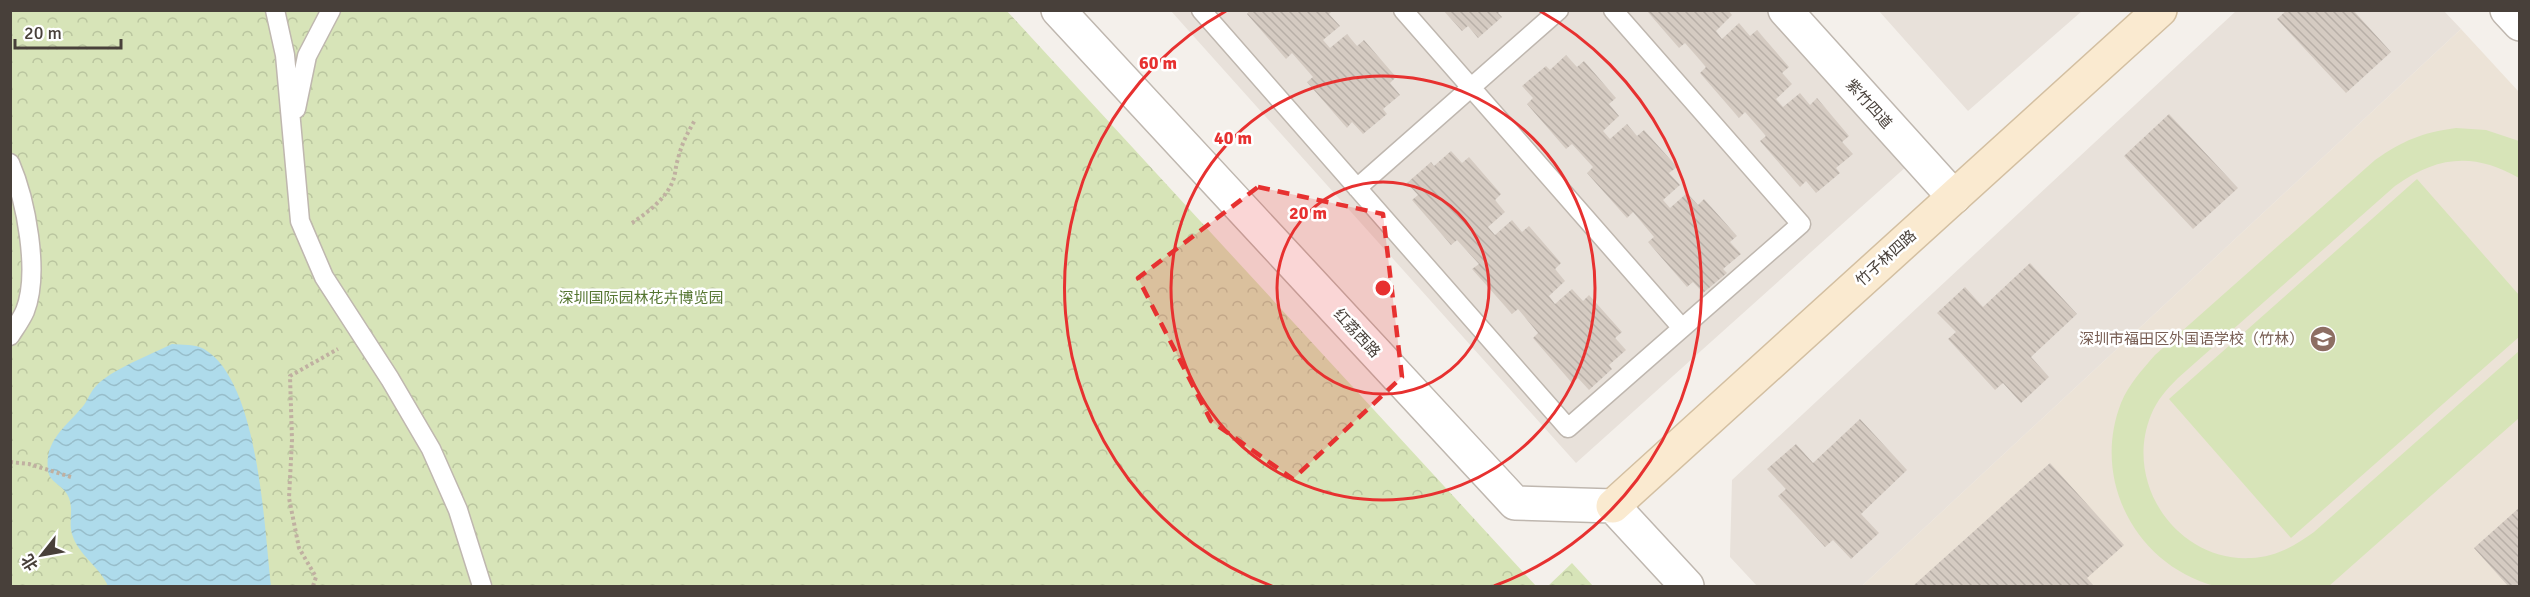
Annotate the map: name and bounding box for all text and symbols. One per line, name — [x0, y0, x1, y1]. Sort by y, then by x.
scale bar — [15, 12, 122, 50]
text: 20 m — [24, 22, 62, 44]
text: 60 m — [1139, 52, 1177, 74]
street label: 紫竹四道 — [1842, 76, 1896, 132]
text: 40 m — [1214, 127, 1252, 149]
text: 20 m — [1289, 202, 1327, 224]
street label: 竹子林四路 — [1852, 226, 1920, 290]
centre of rings — [1373, 278, 1393, 298]
park label: 深圳国际园林花卉博览园 — [558, 289, 724, 307]
street label: 红荔西路 — [1330, 305, 1384, 361]
school or university icon: 深圳市福田区外国语学校（竹林） — [2308, 324, 2338, 354]
place label: 深圳市福田区外国语学校（竹林） — [2079, 330, 2304, 348]
north arrow — [12, 525, 72, 585]
text: 北 — [17, 550, 43, 574]

